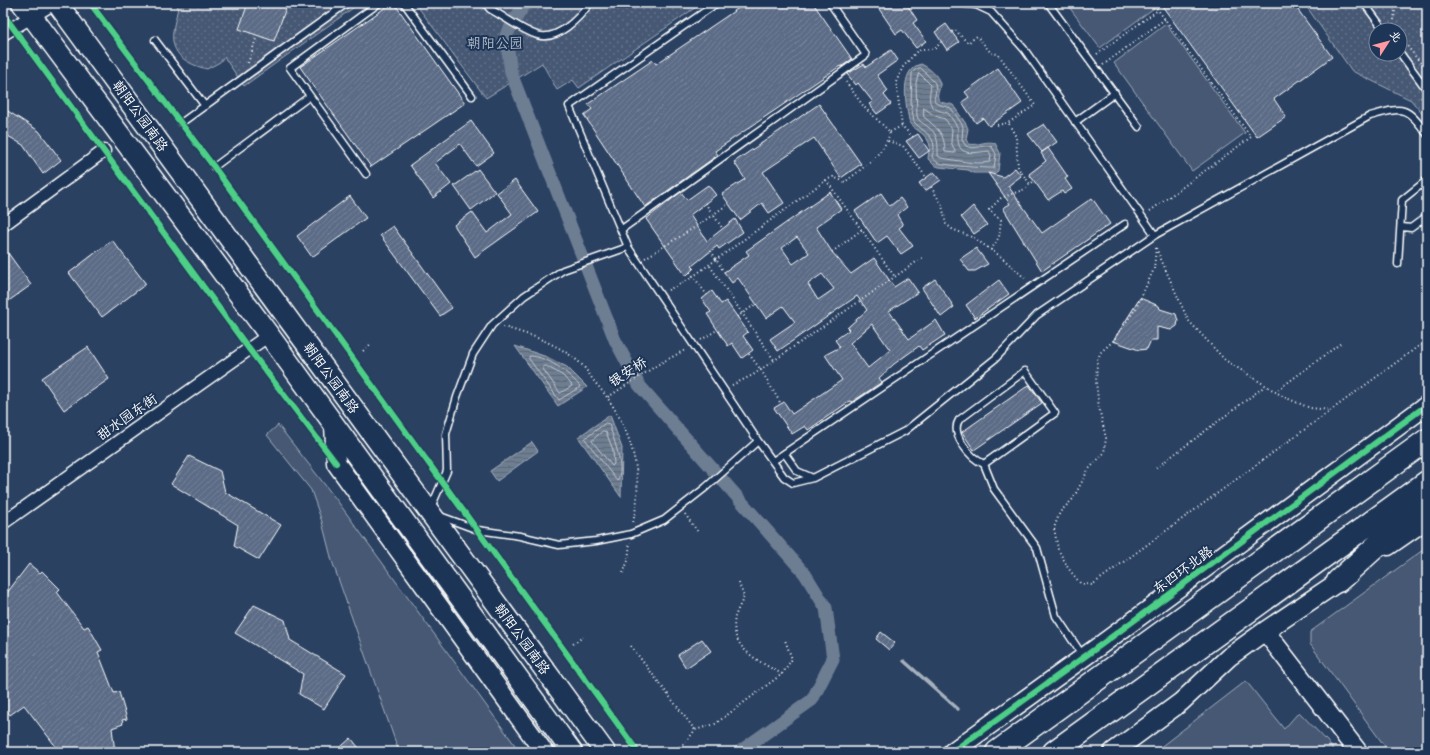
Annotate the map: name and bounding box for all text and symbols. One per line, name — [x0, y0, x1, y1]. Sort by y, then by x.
north arrow — [1368, 22, 1408, 62]
text: 北 — [1387, 28, 1405, 45]
park label: 朝阳公园 — [467, 35, 523, 52]
street label: 朝阳公园南路 — [108, 77, 172, 155]
street label: 朝阳公园南路 — [299, 339, 363, 417]
street label: 银安桥 — [606, 353, 650, 391]
street label: 甜水园东街 — [93, 390, 161, 444]
street label: 东四环北路 — [1150, 543, 1216, 597]
street label: 朝阳公园南路 — [490, 600, 554, 678]

